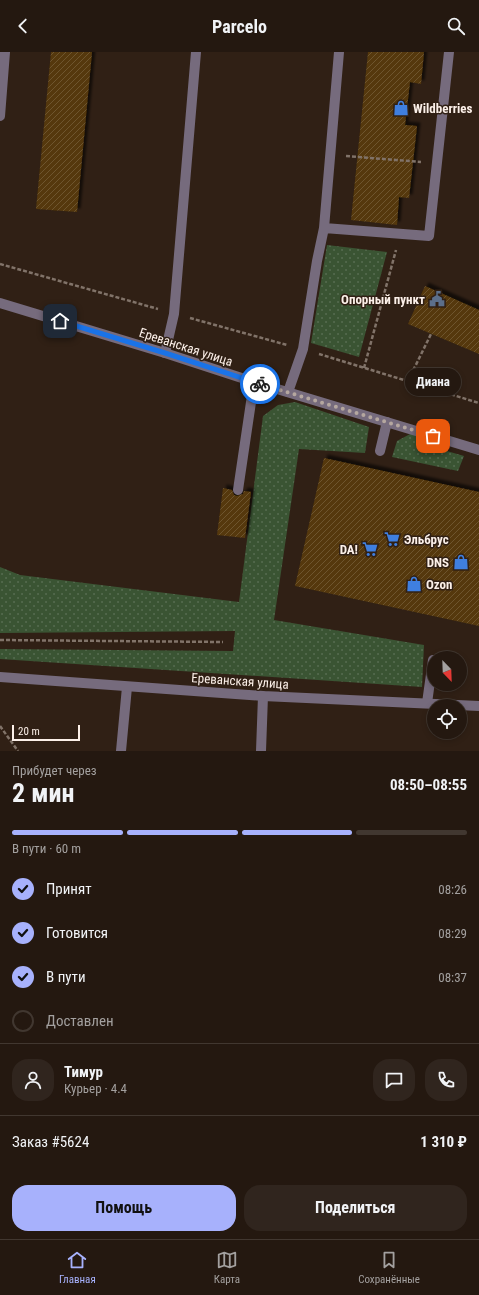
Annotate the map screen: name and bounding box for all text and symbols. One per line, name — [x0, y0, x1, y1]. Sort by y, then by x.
icon: back — [12, 15, 34, 37]
icon: search — [445, 15, 467, 37]
text: Parcelo — [212, 16, 267, 37]
shop icon: Wildberries — [392, 99, 410, 117]
place label: Wildberries — [413, 101, 472, 116]
public building icon: Опорный пункт — [428, 290, 446, 308]
place label: Опорный пункт — [341, 292, 425, 307]
pin — [43, 304, 77, 338]
icon: home — [49, 310, 71, 332]
street label: Ереванская улица — [137, 325, 235, 369]
courier — [240, 364, 280, 404]
callout: Диана — [405, 368, 461, 396]
icon: bike — [249, 373, 271, 395]
text: Диана — [416, 374, 450, 389]
pin — [416, 419, 450, 453]
icon: bag — [422, 425, 444, 447]
supermarket icon: Эльбрус — [383, 530, 401, 548]
place label: Эльбрус — [404, 532, 449, 547]
supermarket icon: DA! — [361, 540, 379, 558]
place label: DA! — [340, 542, 358, 557]
shop icon: DNS — [452, 553, 470, 571]
place label: DNS — [427, 555, 449, 570]
shop icon: Ozon — [405, 575, 423, 593]
place label: Ozon — [426, 577, 453, 592]
north arrow — [427, 651, 467, 691]
map controls — [427, 651, 467, 739]
street label: Ереванская улица — [191, 670, 289, 692]
button: locate — [427, 699, 467, 739]
scale bar — [12, 723, 80, 742]
text: 20 m — [18, 725, 40, 738]
text: Прибудет через — [12, 763, 97, 778]
text: 08:50–08:55 — [390, 776, 467, 794]
text: 2 мин — [12, 778, 74, 808]
text: В пути · 60 m — [12, 841, 81, 856]
icon: check — [12, 878, 34, 900]
text: Принят — [46, 880, 92, 898]
text: 08:26 — [438, 882, 467, 897]
icon: check — [12, 922, 34, 944]
text: Готовится — [46, 924, 108, 942]
text: 08:29 — [438, 926, 467, 941]
icon: check — [12, 966, 34, 988]
text: В пути — [46, 968, 86, 986]
text: 08:37 — [438, 970, 467, 985]
text: Доставлен — [46, 1012, 114, 1030]
button: person — [12, 1059, 54, 1101]
button: chat — [373, 1059, 415, 1101]
button: phone — [425, 1059, 467, 1101]
text: Тимур — [64, 1063, 103, 1081]
text: Курьер · 4.4 — [64, 1081, 127, 1096]
text: Заказ #5624 — [12, 1133, 89, 1151]
text: 1 310 ₽ — [420, 1133, 467, 1151]
button: Помощь — [12, 1185, 236, 1231]
button: Поделиться — [244, 1185, 467, 1231]
tab: Главная — [59, 1249, 96, 1286]
tab: Карта — [214, 1249, 240, 1286]
tab: Сохранённые — [358, 1249, 420, 1286]

